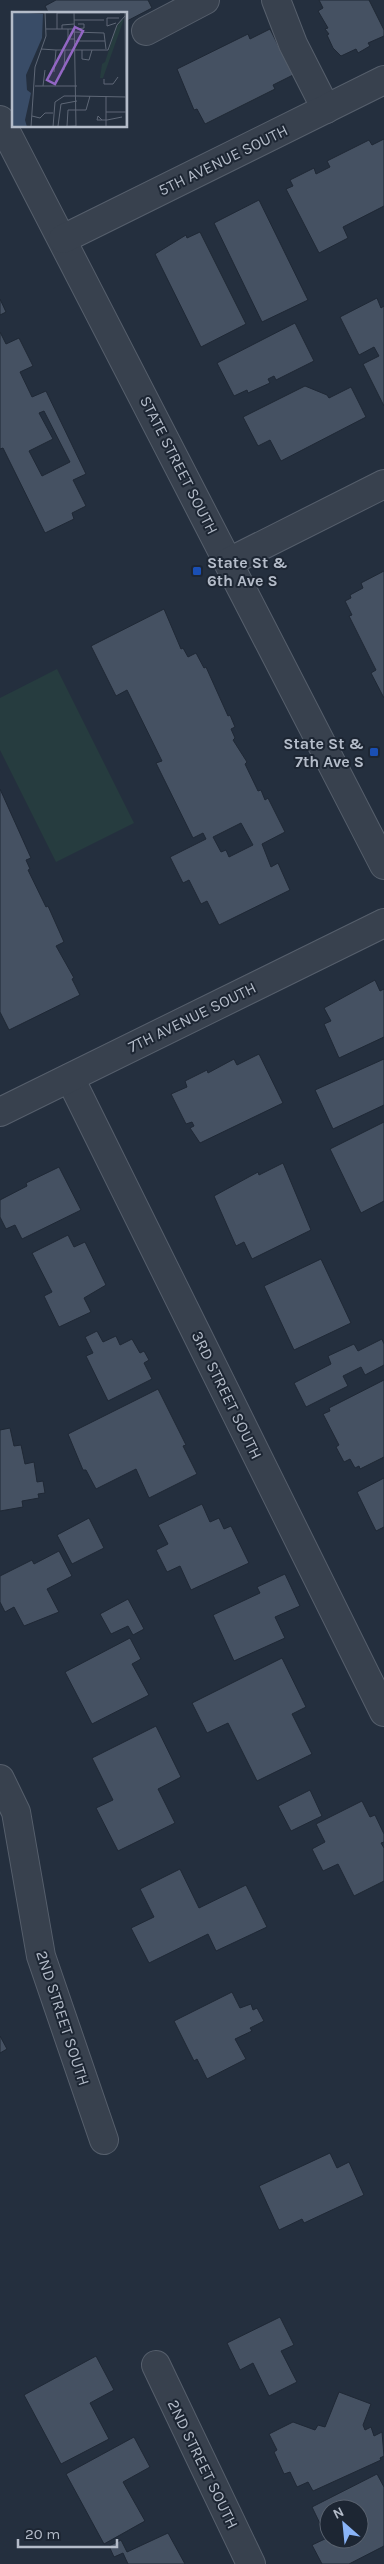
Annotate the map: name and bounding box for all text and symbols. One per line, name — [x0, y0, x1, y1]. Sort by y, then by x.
inset map — [12, 12, 128, 128]
street label: 5TH AVENUE SOUTH — [155, 120, 291, 200]
street label: STATE STREET SOUTH — [136, 393, 222, 537]
place label: State St & 6th Ave S — [207, 553, 288, 590]
marker: State St & 6th Ave S — [191, 565, 203, 577]
place label: State St & 7th Ave S — [283, 734, 364, 771]
marker: State St & 7th Ave S — [368, 746, 380, 758]
street label: 7TH AVENUE SOUTH — [125, 978, 259, 1056]
street label: 3RD STREET SOUTH — [188, 1328, 266, 1462]
street label: 2ND STREET SOUTH — [32, 1948, 94, 2088]
street label: 2ND STREET SOUTH — [164, 2396, 242, 2532]
north arrow — [319, 2499, 369, 2549]
text: N — [330, 2503, 347, 2523]
scale bar — [18, 2516, 116, 2548]
text: 20 m — [25, 2525, 60, 2543]

